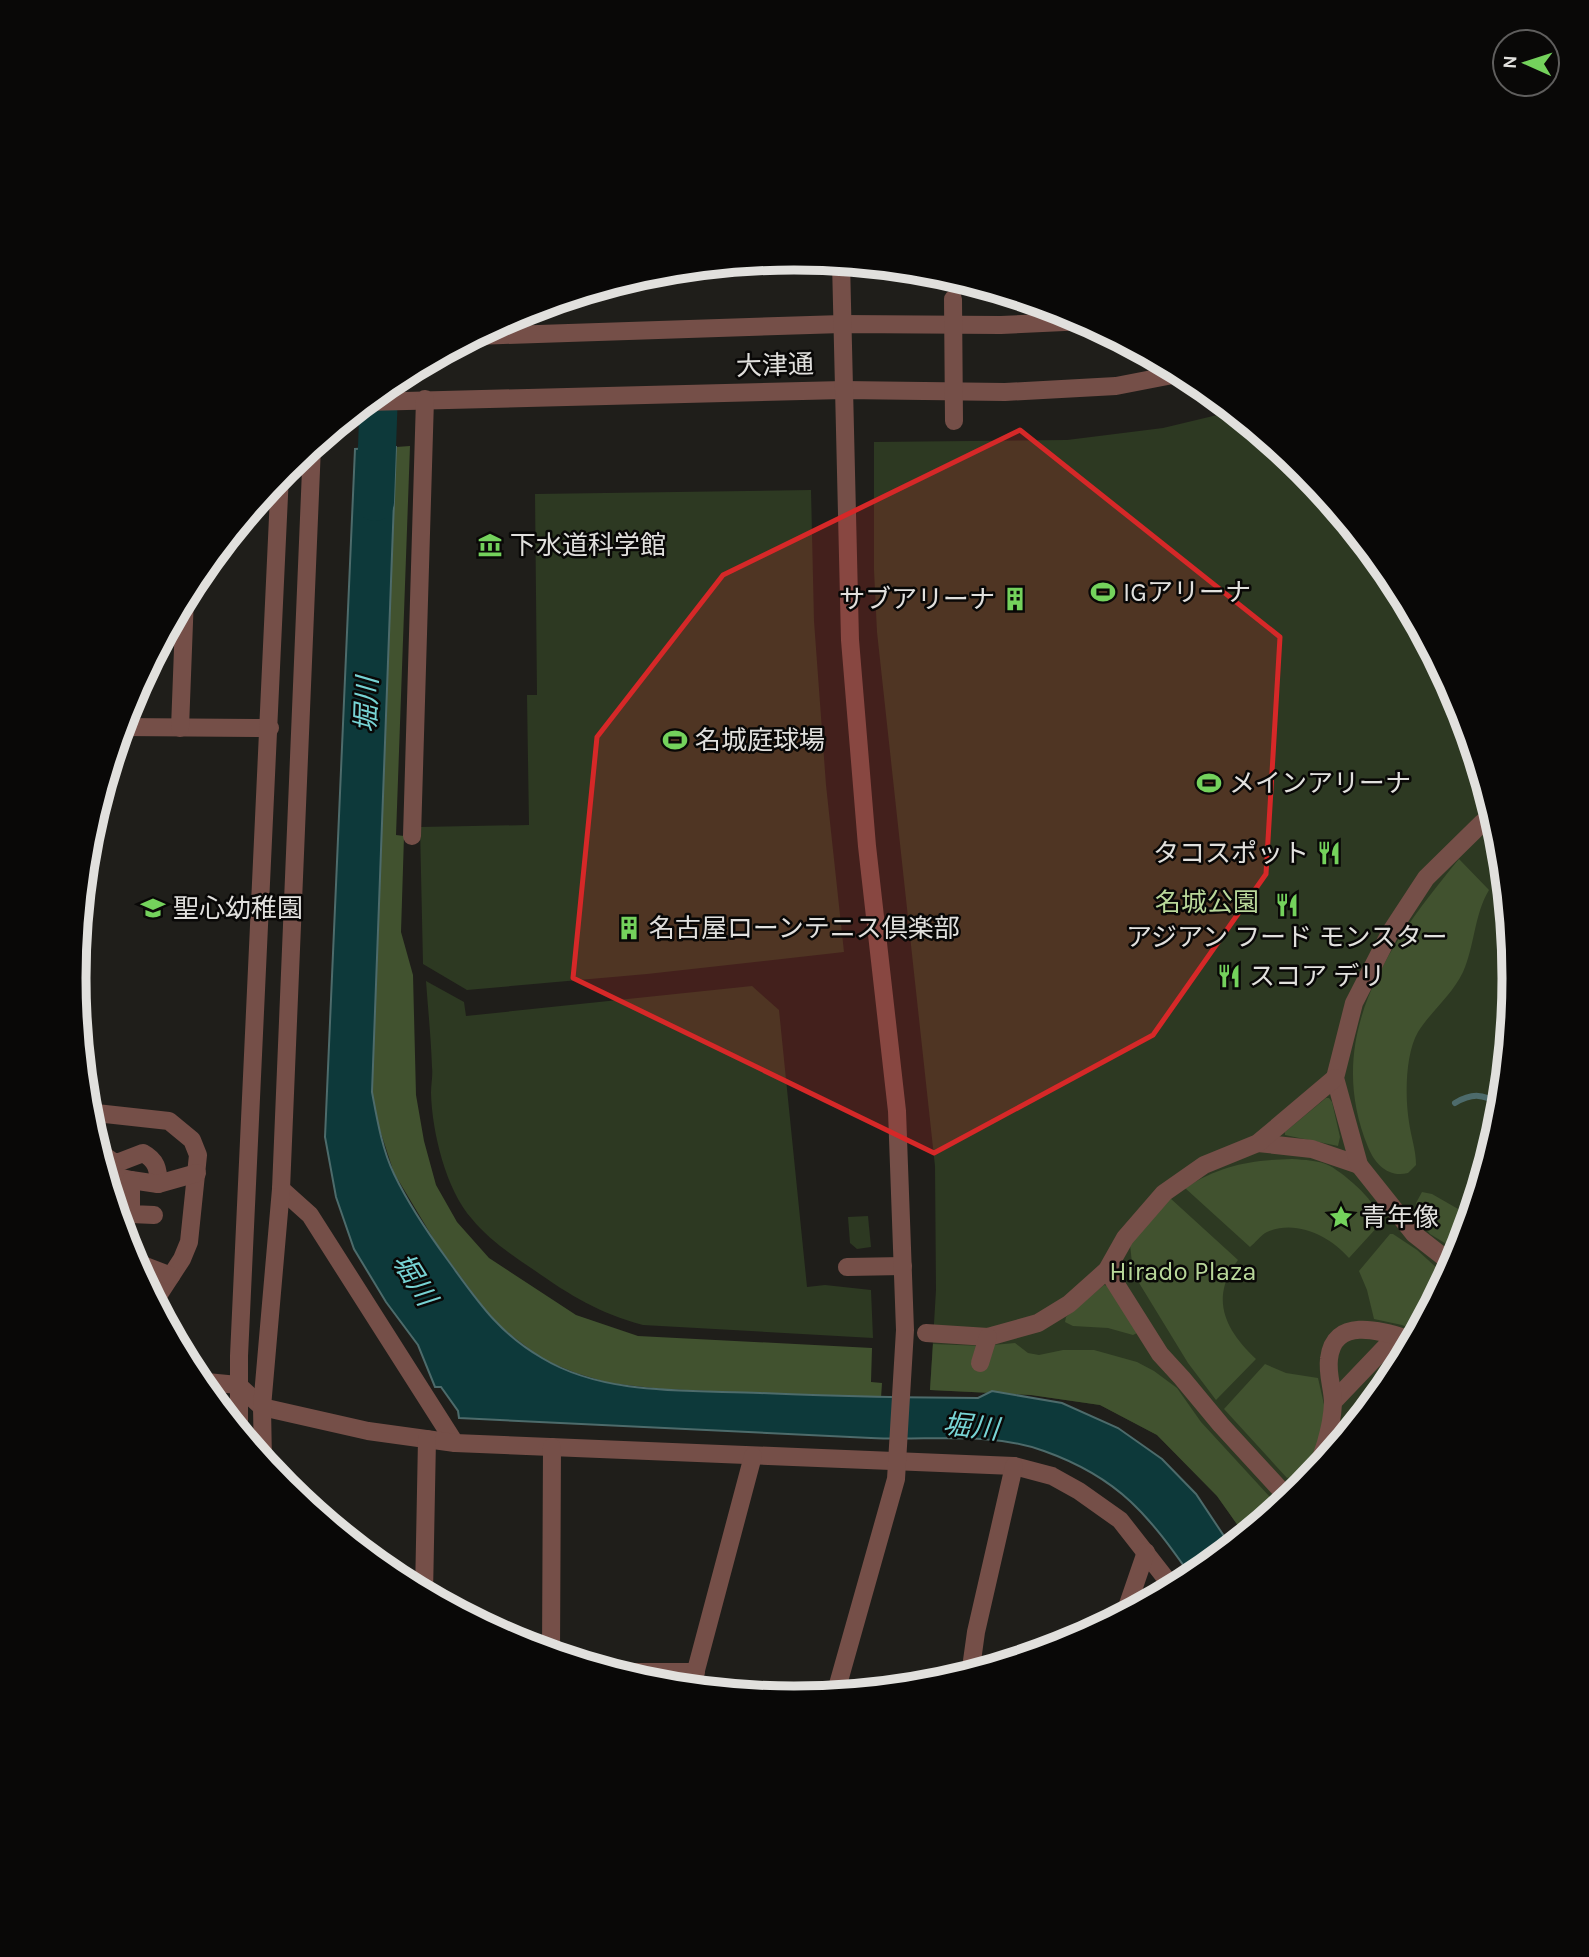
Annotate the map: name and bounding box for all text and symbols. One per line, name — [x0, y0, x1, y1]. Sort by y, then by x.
north arrow — [1491, 28, 1561, 98]
text: N — [1499, 55, 1521, 70]
street label: 大津通 — [735, 349, 815, 382]
place label: 下水道科学館 — [510, 530, 666, 561]
museum icon: 下水道科学館 — [476, 531, 504, 559]
place label: IGアリーナ — [1123, 577, 1251, 608]
sports icon: IGアリーナ — [1089, 578, 1117, 606]
place label: サブアリーナ — [839, 584, 995, 615]
building icon: サブアリーナ — [1001, 585, 1029, 613]
water label: 堀川 — [349, 673, 384, 734]
place label: 名城庭球場 — [695, 725, 825, 756]
sports icon: 名城庭球場 — [661, 726, 689, 754]
place label: メインアリーナ — [1229, 768, 1411, 799]
sports icon: メインアリーナ — [1195, 769, 1223, 797]
place label: タコスポット — [1153, 838, 1309, 869]
restaurant icon: タコスポット — [1315, 839, 1343, 867]
park label: 名城公園 — [1155, 887, 1259, 918]
restaurant icon: アジアン フード モンスター — [1273, 891, 1301, 919]
place label: 聖心幼稚園 — [173, 893, 303, 924]
school or university icon: 聖心幼稚園 — [139, 894, 167, 922]
place label: 名古屋ローンテニス倶楽部 — [649, 913, 960, 944]
building icon: 名古屋ローンテニス倶楽部 — [615, 914, 643, 942]
place label: アジアン フード モンスター — [1126, 922, 1448, 953]
place label: スコア デリ — [1249, 961, 1385, 992]
restaurant icon: スコア デリ — [1215, 962, 1243, 990]
place label: 青年像 — [1361, 1202, 1439, 1233]
place icon: 青年像 — [1327, 1203, 1355, 1231]
water label: 堀川 — [386, 1247, 445, 1314]
park label: Hirado Plaza — [1109, 1256, 1257, 1287]
water label: 堀川 — [941, 1407, 1003, 1446]

